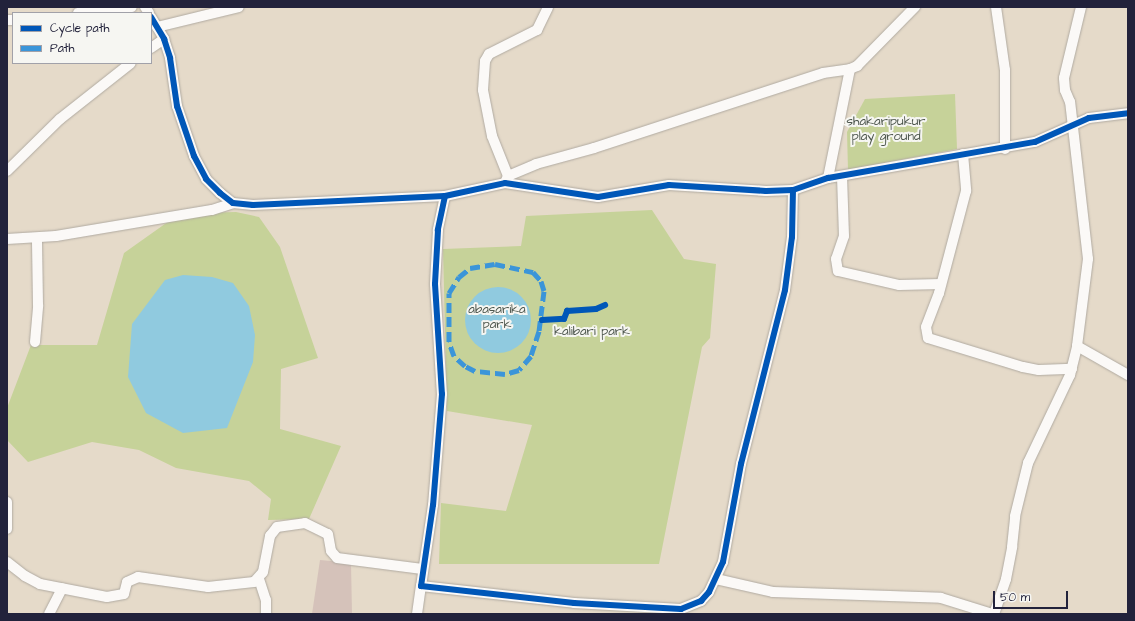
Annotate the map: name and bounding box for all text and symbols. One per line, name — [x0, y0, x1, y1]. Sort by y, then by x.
legend — [12, 12, 152, 64]
text: Cycle path — [50, 20, 109, 37]
text: Path — [50, 40, 75, 57]
park label: shakaripukur play ground — [847, 114, 925, 145]
park label: abasarika park — [468, 302, 526, 333]
park label: kalibari park — [554, 323, 630, 339]
scale bar — [995, 583, 1070, 609]
text: 50 m — [1000, 589, 1030, 606]

